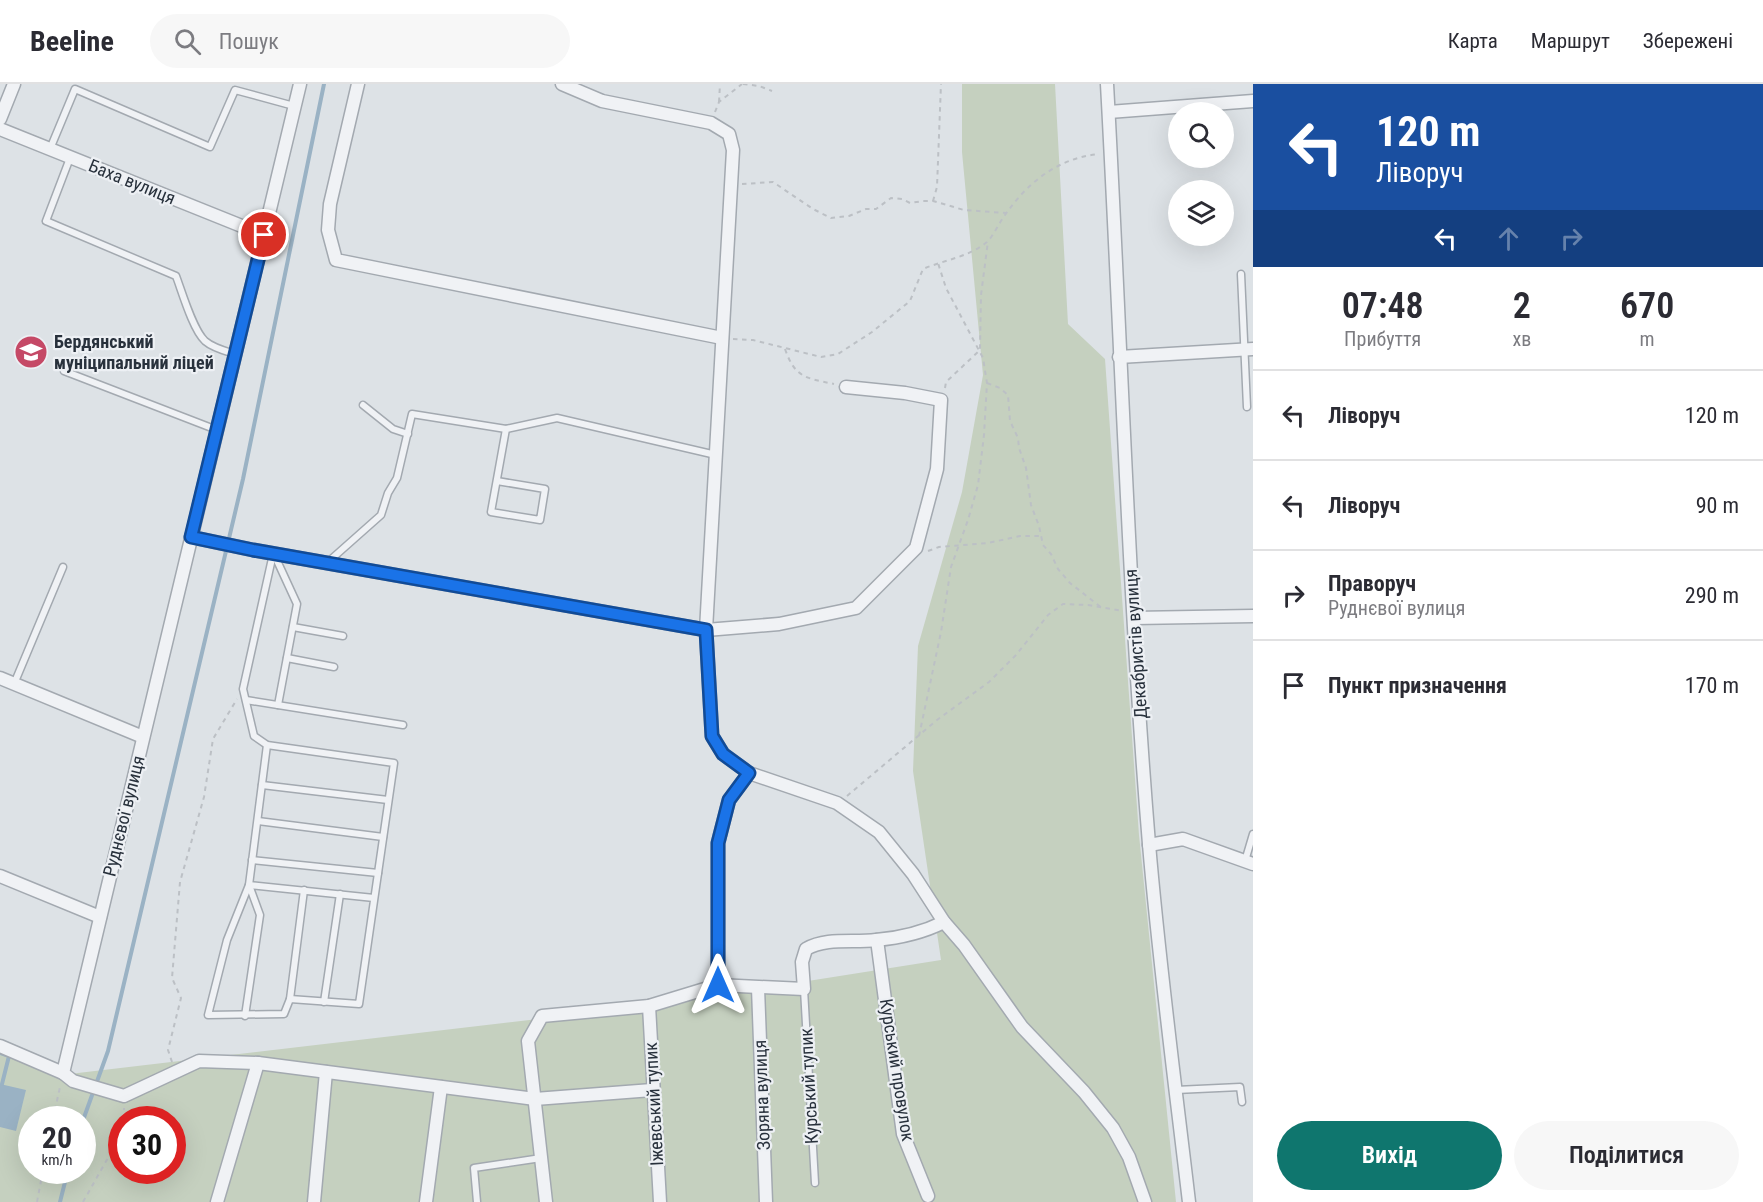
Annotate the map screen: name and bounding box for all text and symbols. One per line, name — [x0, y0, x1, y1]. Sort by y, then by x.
search box — [150, 14, 570, 68]
text: Beeline — [30, 25, 114, 58]
icon: search — [171, 25, 204, 58]
text: Пошук — [219, 29, 279, 54]
text: Карта — [1448, 29, 1498, 53]
text: Маршрут — [1531, 29, 1610, 53]
text: Збережені — [1643, 29, 1733, 53]
map controls — [1168, 102, 1234, 246]
button: search — [1168, 102, 1234, 168]
text: 120 m — [1376, 107, 1481, 156]
icon: left — [1277, 108, 1355, 186]
street label: Баха вулиця — [86, 155, 179, 208]
text: Ліворуч — [1376, 157, 1463, 189]
button: layers — [1168, 180, 1234, 246]
pin — [238, 209, 289, 260]
icon: arrive — [247, 218, 280, 251]
icon: left — [1429, 222, 1462, 255]
icon: ahead — [1492, 222, 1525, 255]
icon: right — [1555, 222, 1588, 255]
text: 07:48 — [1342, 285, 1424, 327]
text: 2 — [1513, 285, 1531, 327]
text: 670 — [1620, 285, 1674, 327]
text: Прибуття — [1344, 327, 1421, 351]
text: хв — [1512, 327, 1531, 351]
text: m — [1640, 327, 1655, 351]
place label: Бердянський муніципальний ліцей — [54, 331, 214, 373]
school or university icon: Бердянський муніципальний ліцей — [13, 334, 49, 370]
icon: left — [1277, 399, 1310, 432]
text: Ліворуч — [1328, 403, 1400, 428]
text: 120 m — [1685, 403, 1739, 428]
icon: left — [1277, 489, 1310, 522]
text: Ліворуч — [1328, 493, 1400, 518]
text: 90 m — [1696, 493, 1739, 518]
street label: Декабристів вулиця — [1120, 568, 1151, 720]
text: Праворуч — [1328, 571, 1416, 596]
icon: right — [1277, 579, 1310, 612]
text: 290 m — [1685, 583, 1739, 608]
text: Руднєвої вулиця — [1328, 596, 1465, 620]
icon: arrive — [1277, 669, 1310, 702]
text: Пункт призначення — [1328, 673, 1507, 698]
text: 170 m — [1685, 673, 1739, 698]
street label: Руднєвої вулиця — [98, 753, 149, 878]
position arrow — [686, 953, 750, 1017]
street label: Курський провулок — [876, 997, 919, 1143]
street label: Курський тупик — [795, 1027, 822, 1145]
street label: Зоряна вулиця — [749, 1039, 774, 1151]
street label: Іжевський тупик — [640, 1041, 667, 1167]
speed limit sign: 30 — [108, 1106, 186, 1184]
text: 20 — [42, 1120, 72, 1155]
button: Вихід — [1277, 1121, 1502, 1190]
button: Поділитися — [1514, 1121, 1739, 1190]
text: km/h — [42, 1151, 72, 1169]

